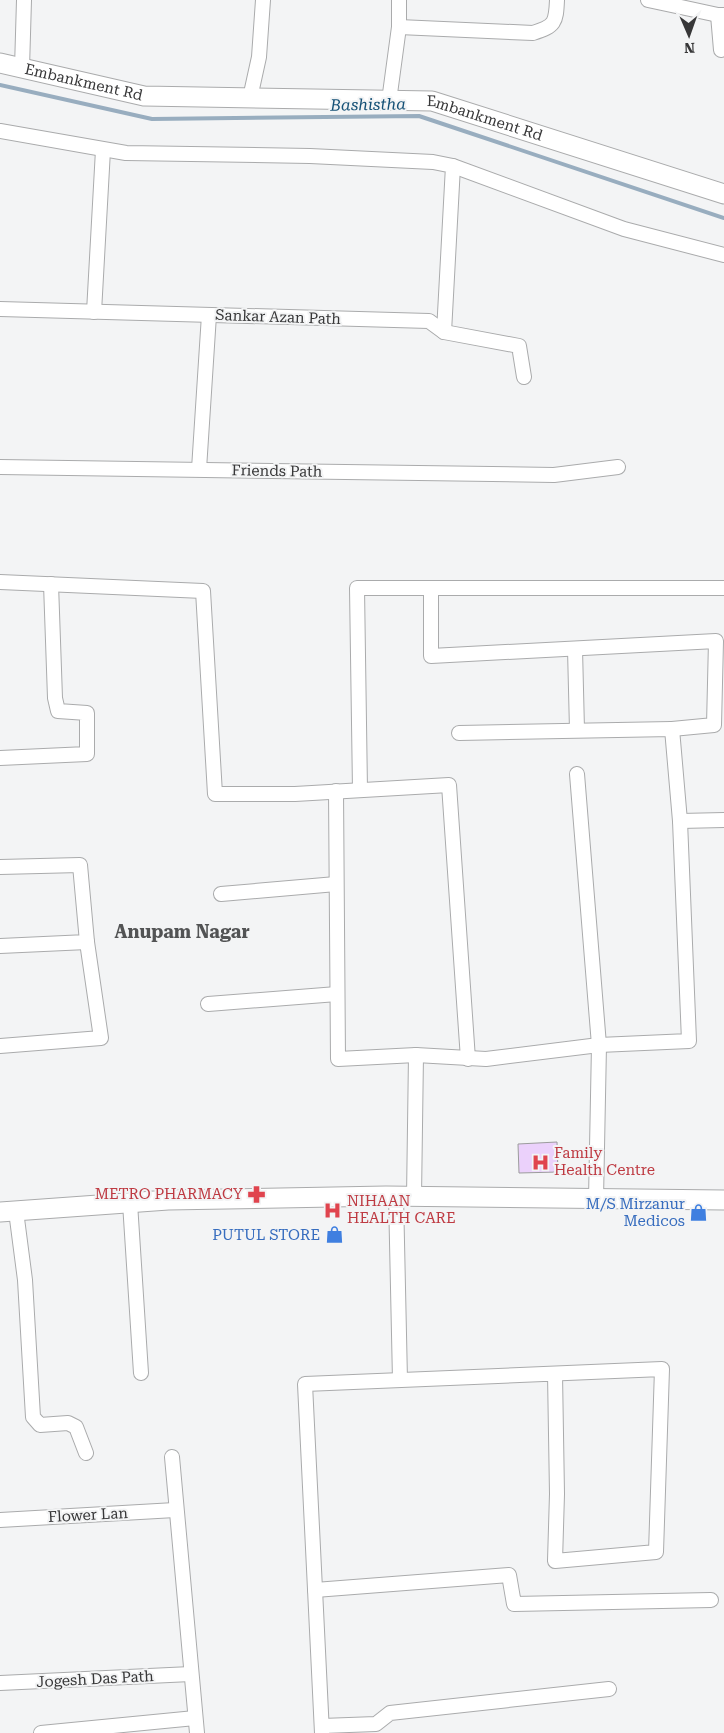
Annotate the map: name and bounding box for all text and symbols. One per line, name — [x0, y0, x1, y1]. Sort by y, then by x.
north arrow — [664, 10, 714, 60]
text: N — [684, 40, 695, 56]
street label: Embankment Rd — [23, 60, 145, 105]
street label: Embankment Rd — [427, 92, 545, 145]
water label: Bashistha — [329, 94, 406, 115]
street label: Sankar Azan Path — [215, 306, 342, 328]
street label: Friends Path — [231, 461, 323, 481]
district label: Anupam Nagar — [114, 921, 250, 942]
place label: Family Health Centre — [554, 1144, 655, 1179]
hospital icon: Family Health Centre — [530, 1152, 550, 1172]
pharmacy icon: METRO PHARMACY — [247, 1184, 267, 1204]
place label: METRO PHARMACY — [95, 1185, 244, 1203]
place label: NIHAAN HEALTH CARE — [347, 1192, 456, 1227]
place label: M/S Mirzanur Medicos — [586, 1195, 685, 1230]
hospital icon: NIHAAN HEALTH CARE — [323, 1200, 343, 1220]
shop icon: M/S Mirzanur Medicos — [689, 1203, 709, 1223]
shop icon: PUTUL STORE — [324, 1225, 344, 1245]
place label: PUTUL STORE — [212, 1226, 320, 1244]
street label: Flower Lan — [48, 1504, 129, 1526]
street label: Jogesh Das Path — [36, 1667, 154, 1691]

